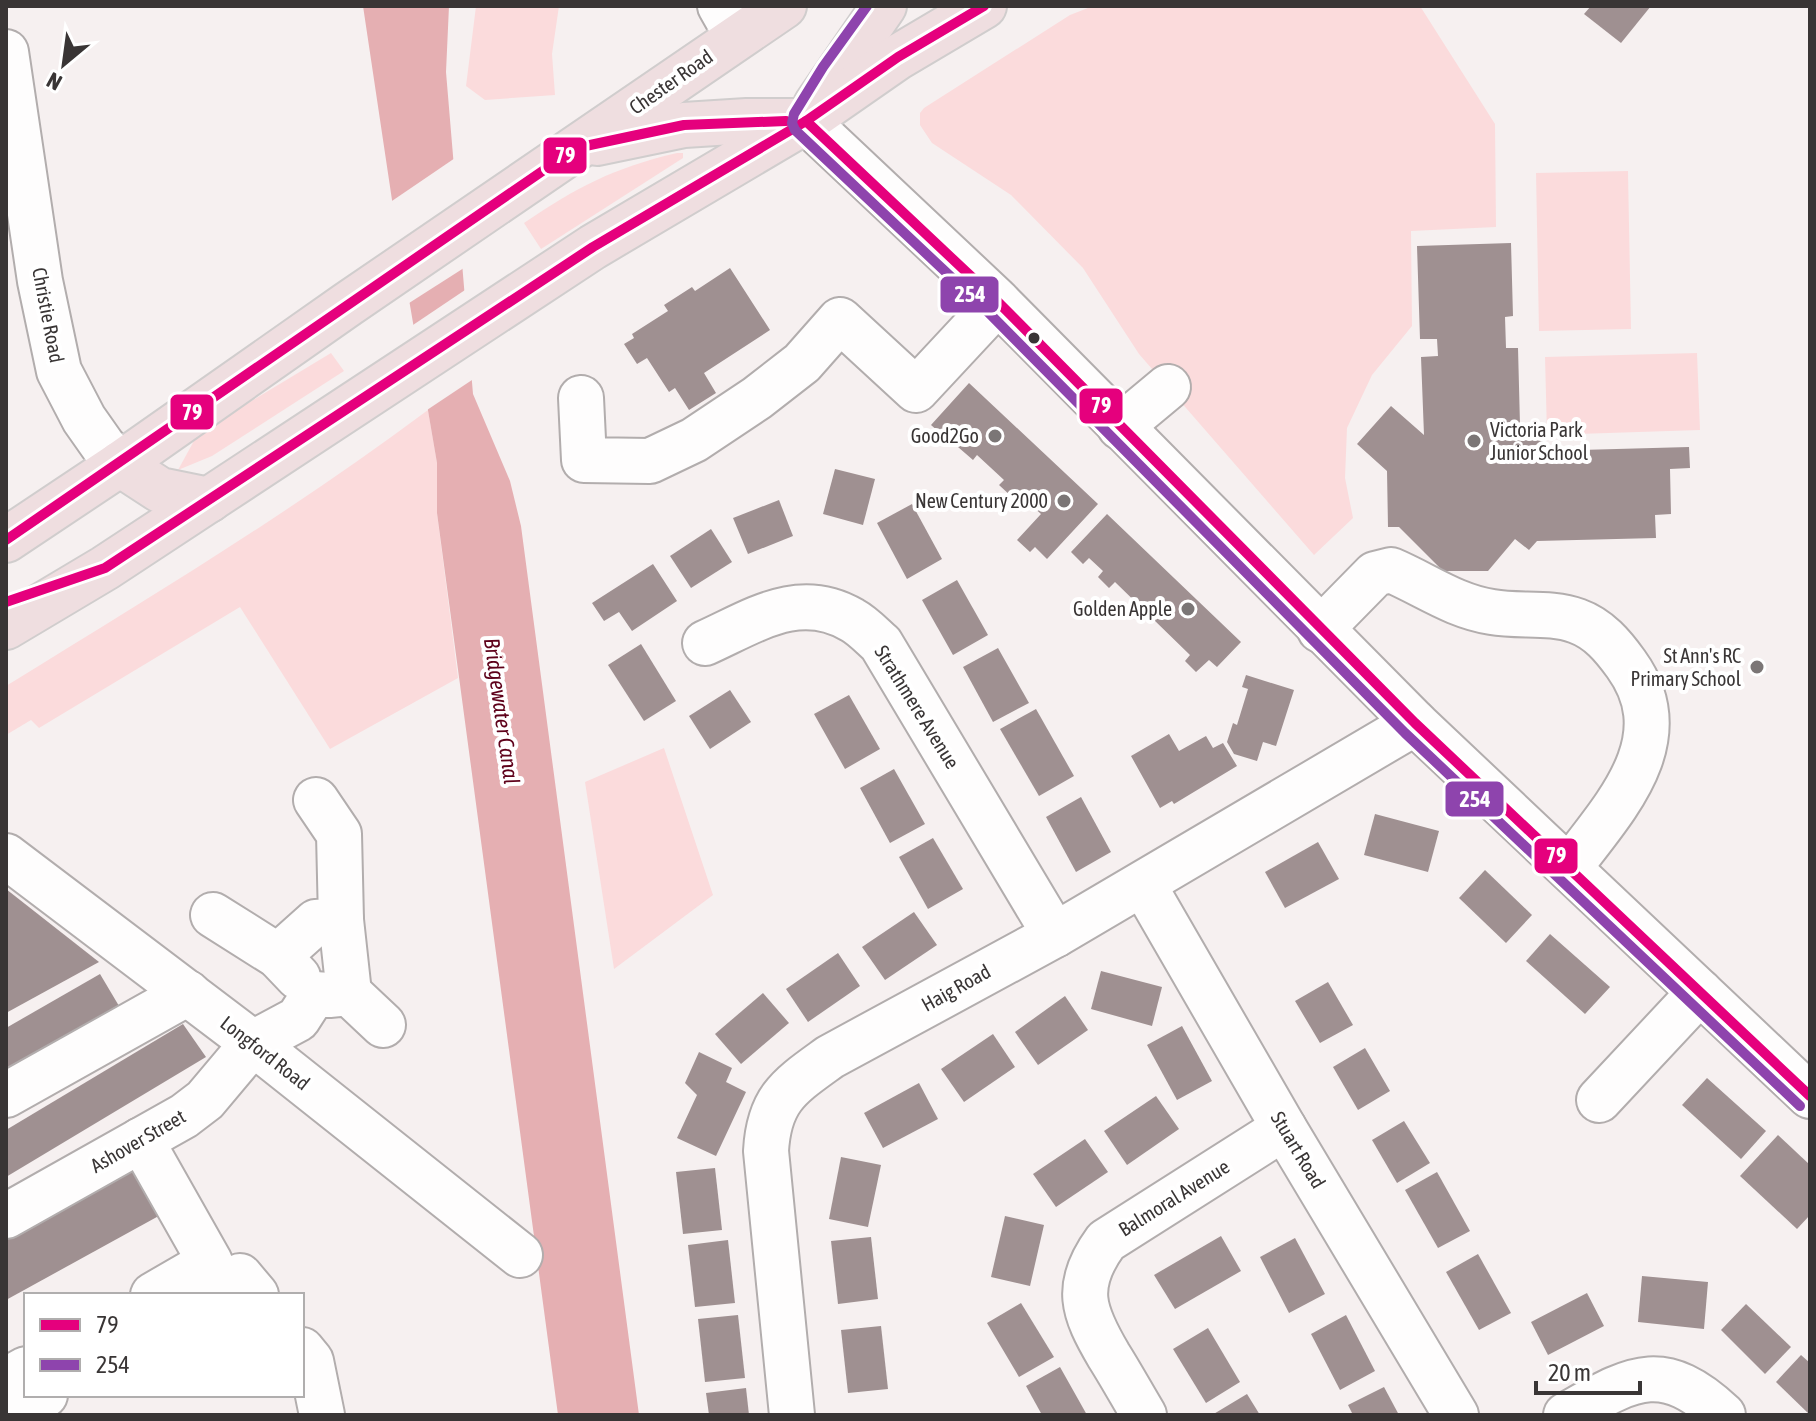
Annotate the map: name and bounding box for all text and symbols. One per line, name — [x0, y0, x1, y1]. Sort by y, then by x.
north arrow — [24, 24, 104, 104]
street label: Chester Road — [625, 45, 717, 119]
text: N — [42, 67, 66, 96]
line badge: 79 — [542, 136, 588, 175]
text: 79 — [555, 142, 575, 168]
street label: Christie Road — [28, 265, 69, 365]
line badge: 254 — [939, 275, 1000, 314]
text: 254 — [954, 281, 986, 307]
unlabelled marker — [1026, 330, 1042, 346]
line badge: 79 — [1078, 387, 1124, 425]
text: 79 — [1091, 392, 1111, 418]
line badge: 79 — [169, 393, 215, 431]
text: 79 — [182, 399, 202, 425]
place label: Victoria Park Junior School — [1490, 418, 1589, 464]
place label: Good2Go — [911, 424, 979, 447]
marker: Good2Go — [986, 427, 1004, 445]
marker: Victoria Park Junior School — [1465, 432, 1483, 450]
place label: New Century 2000 — [915, 489, 1048, 512]
marker: New Century 2000 — [1055, 492, 1073, 510]
place label: Golden Apple — [1073, 597, 1172, 620]
marker: Golden Apple — [1179, 600, 1197, 618]
water label: Bridgewater Canal — [479, 636, 525, 786]
street label: Strathmere Avenue — [870, 641, 965, 773]
place label: St Ann's RC Primary School — [1631, 644, 1742, 690]
marker: St Ann's RC Primary School — [1748, 658, 1766, 676]
line badge: 254 — [1444, 780, 1505, 818]
text: 254 — [1459, 786, 1491, 812]
line badge: 79 — [1533, 837, 1579, 875]
text: 79 — [1546, 842, 1566, 868]
street label: Haig Road — [917, 959, 994, 1016]
street label: Longford Road — [216, 1011, 314, 1095]
street label: Ashover Street — [86, 1104, 189, 1177]
street label: Stuart Road — [1267, 1107, 1330, 1192]
street label: Balmoral Avenue — [1114, 1154, 1233, 1241]
legend — [24, 1293, 304, 1397]
text: 79 — [96, 1311, 119, 1338]
scale bar — [1536, 1345, 1640, 1395]
text: 254 — [96, 1351, 130, 1378]
text: 20 m — [1548, 1359, 1591, 1386]

